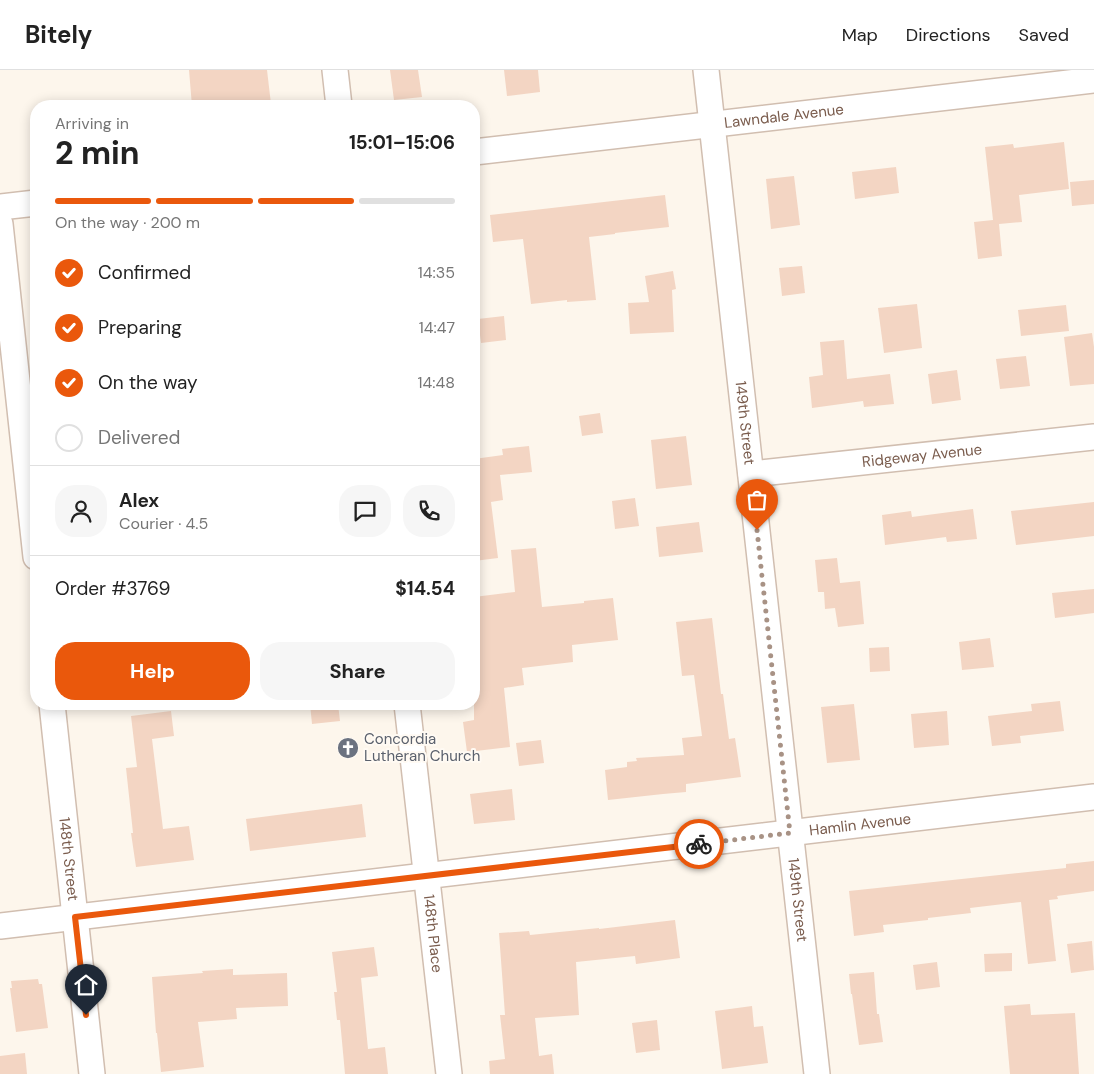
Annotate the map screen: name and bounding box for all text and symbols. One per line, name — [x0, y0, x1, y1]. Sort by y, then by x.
text: Bitely — [25, 19, 92, 50]
text: Map — [842, 23, 878, 47]
text: Directions — [906, 23, 991, 47]
text: Saved — [1019, 23, 1069, 47]
street label: Lawndale Avenue — [723, 99, 845, 133]
text: Arriving in — [55, 113, 129, 134]
text: 15:01–15:06 — [349, 130, 455, 155]
text: 2 min — [55, 132, 140, 174]
text: On the way · 200 m — [55, 212, 200, 233]
icon: check — [55, 259, 83, 287]
text: Confirmed — [98, 260, 191, 285]
text: 14:35 — [418, 262, 455, 283]
icon: check — [55, 314, 83, 342]
text: Preparing — [98, 315, 182, 340]
text: 14:47 — [419, 317, 455, 338]
icon: check — [55, 369, 83, 397]
text: On the way — [98, 370, 198, 395]
text: 14:48 — [418, 372, 455, 393]
street label: 149th Street — [730, 380, 760, 466]
text: Delivered — [98, 425, 180, 450]
street label: Ridgeway Avenue — [861, 439, 983, 472]
pin — [736, 479, 778, 530]
button: person — [55, 485, 107, 537]
button: chat — [339, 485, 391, 537]
button: phone — [403, 485, 455, 537]
icon: bag — [743, 486, 771, 514]
text: Alex — [119, 488, 159, 513]
text: Courier · 4.5 — [119, 513, 208, 534]
text: Order #3769 — [55, 576, 170, 601]
text: $14.54 — [395, 576, 455, 601]
button: Help — [55, 642, 250, 700]
button: Share — [260, 642, 455, 700]
place label: Concordia Lutheran Church — [364, 729, 480, 766]
church icon: Concordia Lutheran Church — [336, 736, 360, 760]
street label: Hamlin Avenue — [808, 809, 912, 841]
street label: 148th Street — [54, 816, 83, 902]
courier — [674, 819, 724, 869]
icon: bike — [685, 830, 713, 858]
street label: 149th Street — [783, 857, 812, 943]
street label: 148th Place — [419, 893, 447, 974]
pin — [65, 964, 107, 1015]
icon: home — [72, 971, 100, 999]

